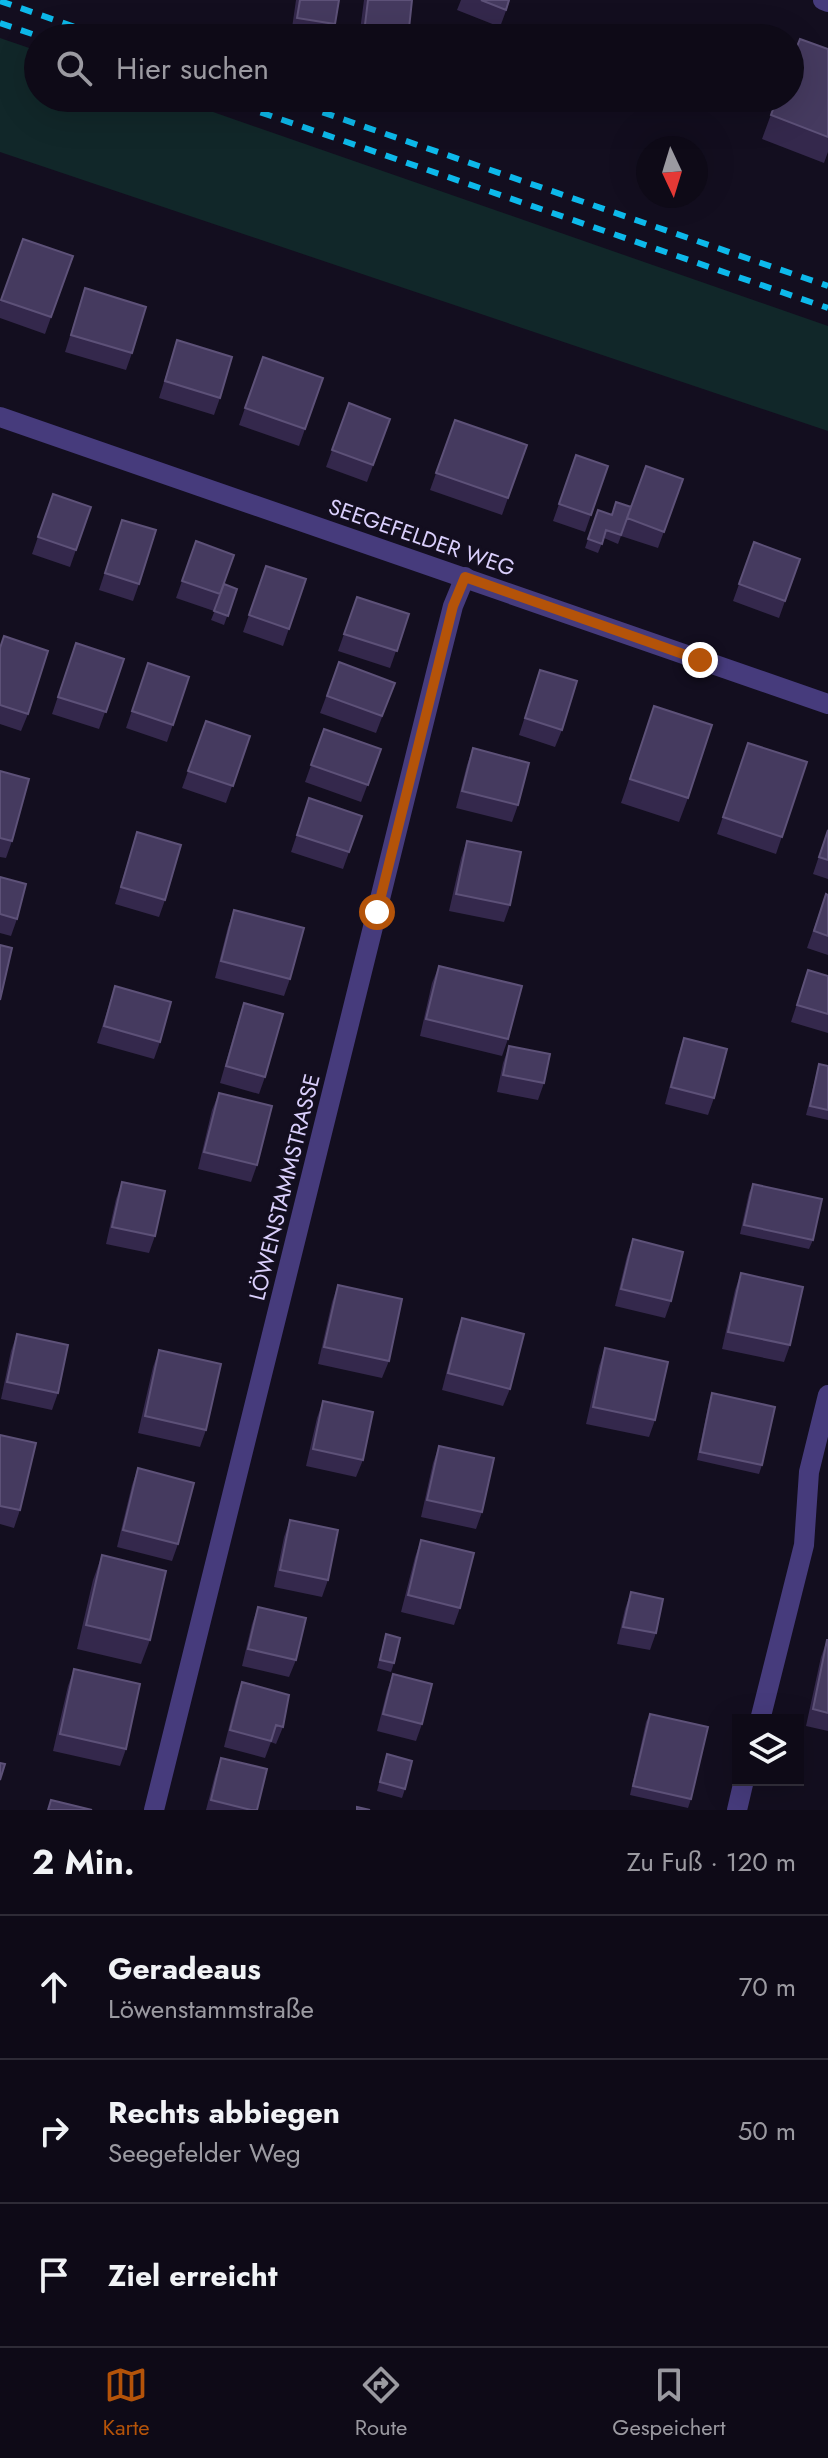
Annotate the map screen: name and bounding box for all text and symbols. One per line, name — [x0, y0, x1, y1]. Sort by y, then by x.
search box — [24, 24, 804, 112]
icon: search — [52, 46, 96, 90]
text: Hier suchen — [116, 47, 269, 90]
north arrow — [636, 136, 708, 208]
street label: SEEGEFELDER WEG — [324, 490, 520, 584]
route end — [682, 642, 718, 678]
route start — [359, 894, 395, 930]
street label: LÖWENSTAMMSTRASSE — [240, 1070, 328, 1304]
map controls — [732, 1714, 804, 1786]
button: layers — [732, 1714, 804, 1786]
text: 2 Min. — [32, 1838, 135, 1887]
text: Zu Fuß · 120 m — [627, 1843, 796, 1881]
text: Geradeaus — [108, 1947, 261, 1990]
icon: ahead — [32, 1965, 76, 2009]
text: 70 m — [739, 1968, 796, 2006]
text: Löwenstammstraße — [108, 1990, 314, 2028]
text: Rechts abbiegen — [108, 2091, 340, 2134]
icon: right — [32, 2109, 76, 2153]
text: 50 m — [738, 2112, 796, 2150]
text: Seegefelder Weg — [108, 2134, 301, 2172]
icon: arrive — [32, 2253, 76, 2297]
text: Ziel erreicht — [108, 2254, 277, 2297]
tab: Karte — [103, 2363, 150, 2443]
tab: Route — [355, 2363, 407, 2443]
tab: Gespeichert — [612, 2363, 725, 2443]

